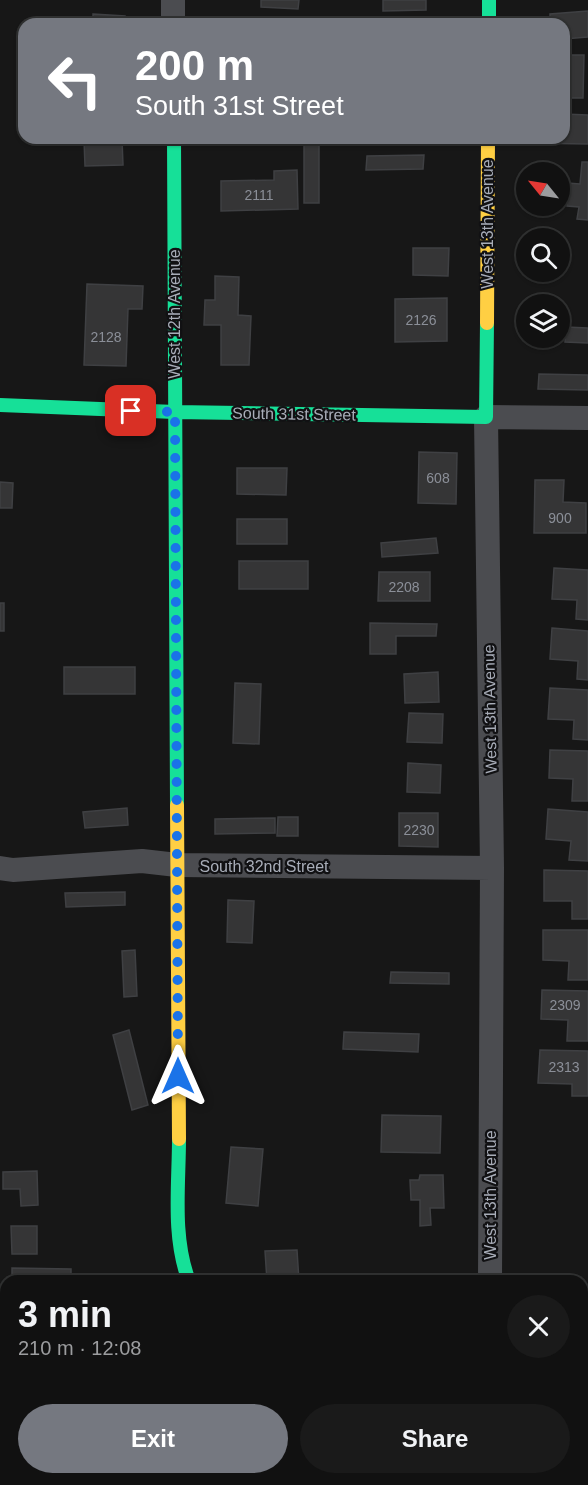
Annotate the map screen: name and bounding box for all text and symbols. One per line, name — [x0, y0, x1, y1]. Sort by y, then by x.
icon: left — [36, 42, 114, 120]
text: 200 m — [135, 42, 254, 89]
text: South 31st Street — [135, 91, 344, 121]
street label: West 13th Avenue — [479, 159, 496, 289]
north arrow — [516, 162, 570, 216]
map controls — [516, 162, 570, 348]
house number: 2111 — [244, 187, 274, 203]
button: search — [516, 228, 570, 282]
street label: West 12th Avenue — [166, 249, 183, 379]
button: layers — [516, 294, 570, 348]
house number: 2126 — [405, 312, 437, 328]
house number: 2128 — [90, 329, 122, 345]
pin — [105, 385, 156, 436]
icon: arrive — [114, 394, 147, 427]
street label: South 31st Street — [232, 404, 357, 424]
house number: 608 — [426, 470, 450, 486]
house number: 900 — [548, 510, 572, 526]
house number: 2208 — [388, 579, 420, 595]
street label: West 13th Avenue — [480, 644, 500, 774]
house number: 2230 — [403, 822, 435, 838]
street label: South 32nd Street — [200, 858, 329, 875]
house number: 2309 — [549, 997, 581, 1013]
position arrow — [146, 1044, 210, 1108]
house number: 2313 — [548, 1059, 580, 1075]
street label: West 13th Avenue — [482, 1130, 499, 1260]
text: 3 min — [18, 1294, 112, 1335]
button: close — [507, 1295, 570, 1358]
text: 210 m · 12:08 — [18, 1337, 141, 1359]
button: Exit — [18, 1404, 288, 1473]
button: Share — [300, 1404, 570, 1473]

